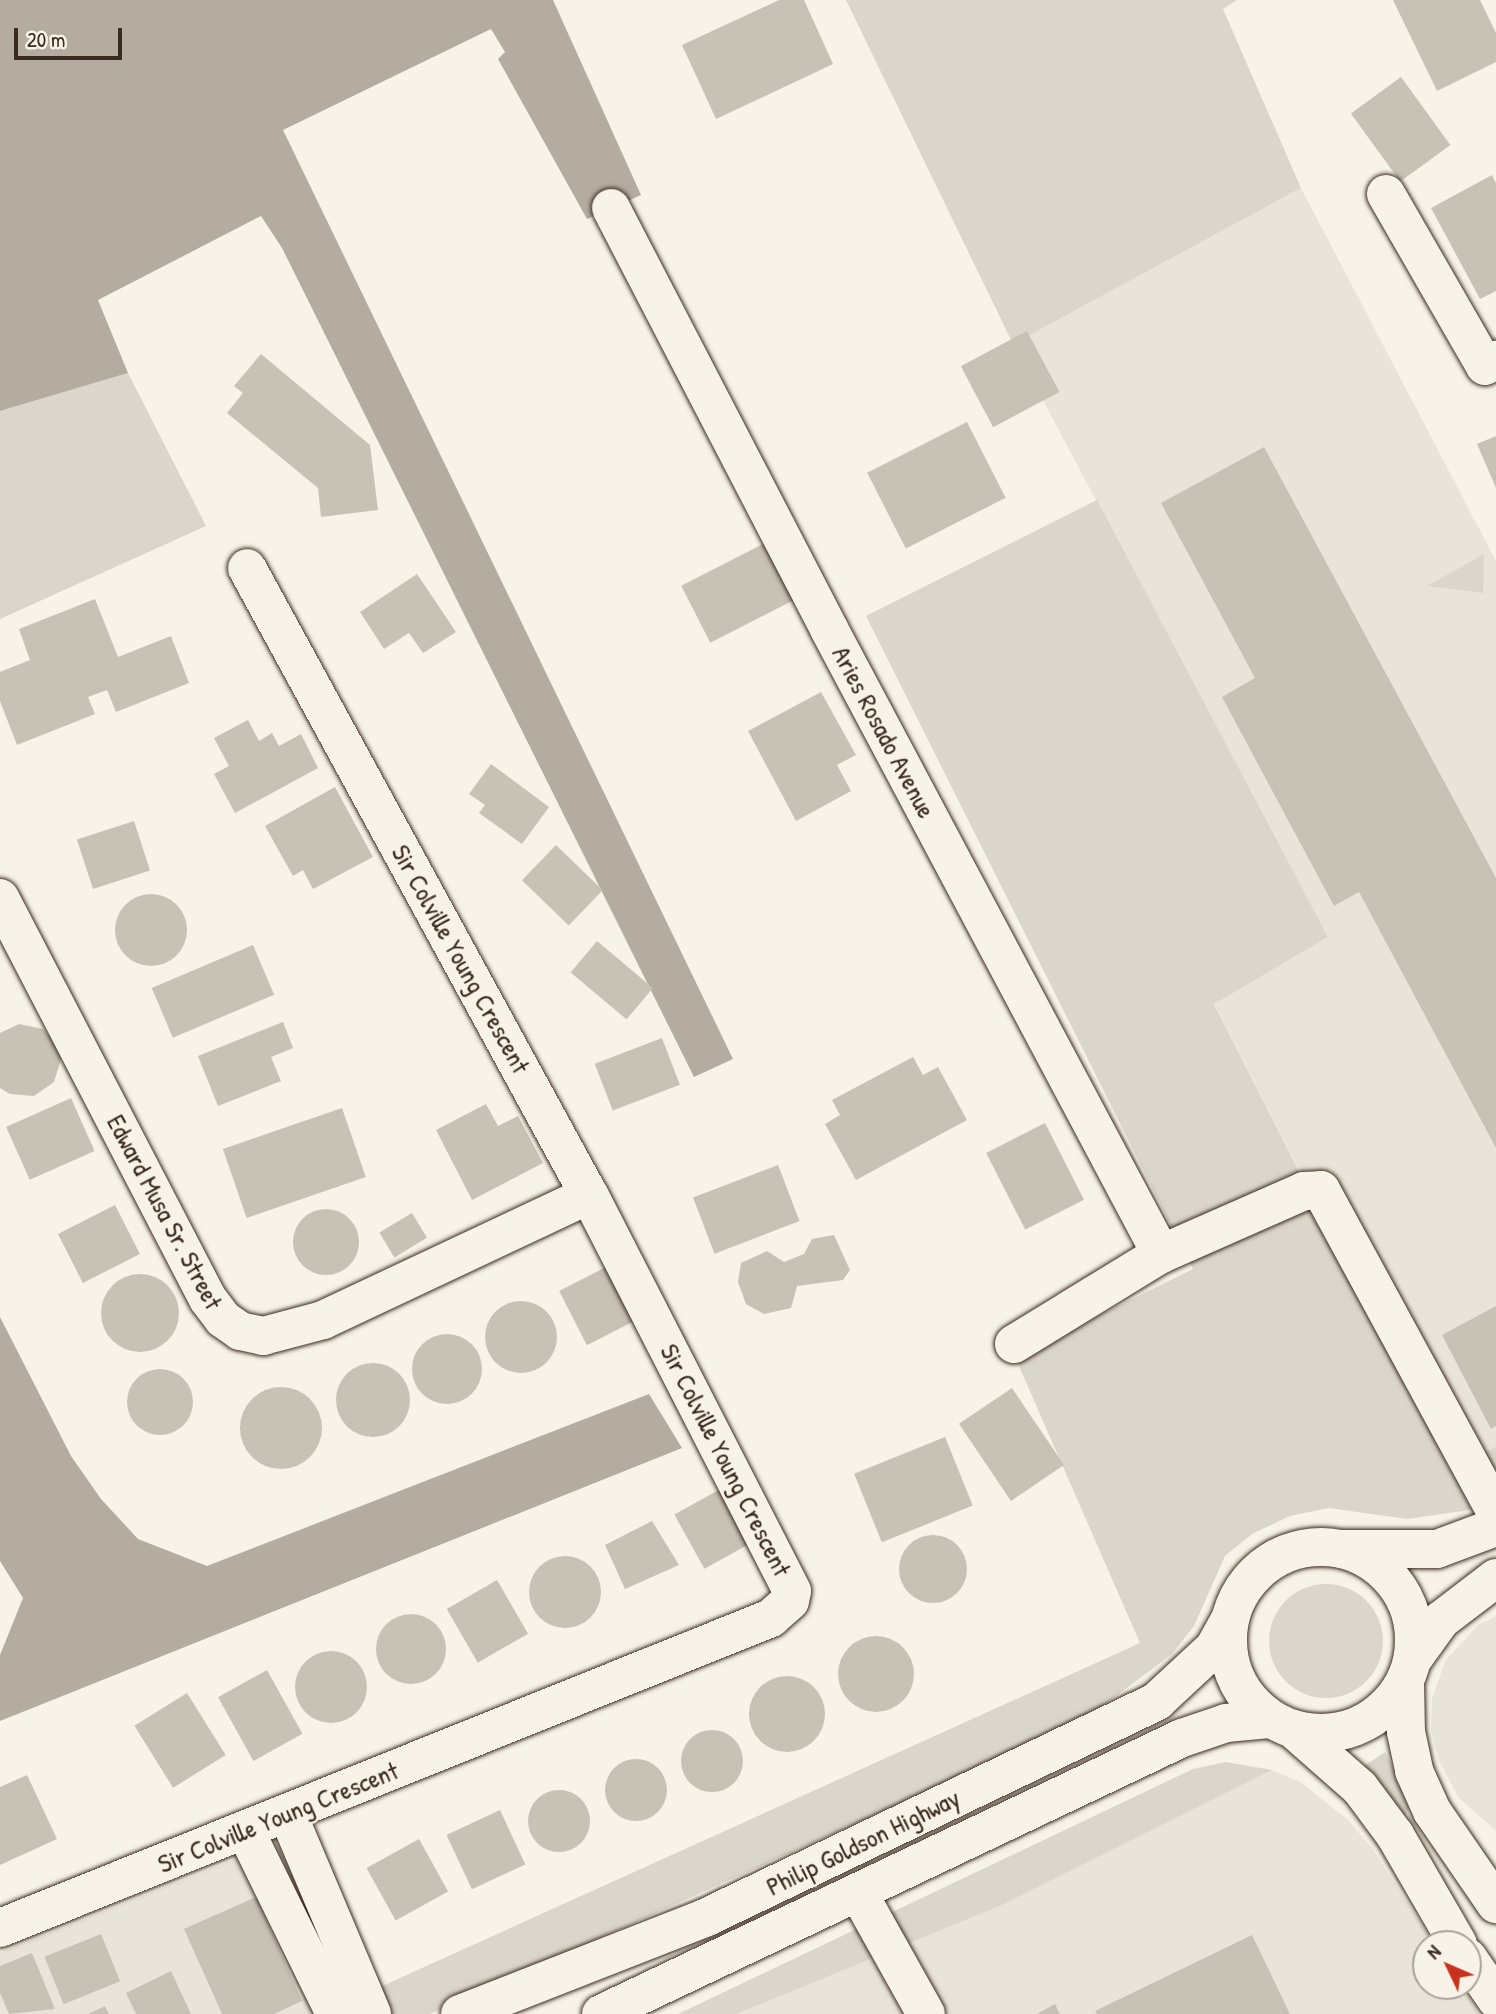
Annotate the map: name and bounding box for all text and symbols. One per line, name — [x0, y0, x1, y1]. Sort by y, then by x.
scale bar — [18, 14, 126, 58]
text: 20 m — [27, 25, 65, 54]
street label: Aries Rosado Avenue — [826, 641, 942, 823]
street label: Sir Colville Young Crescent — [385, 839, 537, 1079]
street label: Edward Musa Sr. Street — [101, 1109, 229, 1315]
street label: Sir Colville Young Crescent — [654, 1339, 798, 1581]
street label: Sir Colville Young Crescent — [153, 1754, 403, 1880]
street label: Philip Goldson Highway — [761, 1782, 965, 1902]
north arrow — [1412, 1930, 1482, 2000]
text: N — [1420, 1939, 1446, 1964]

